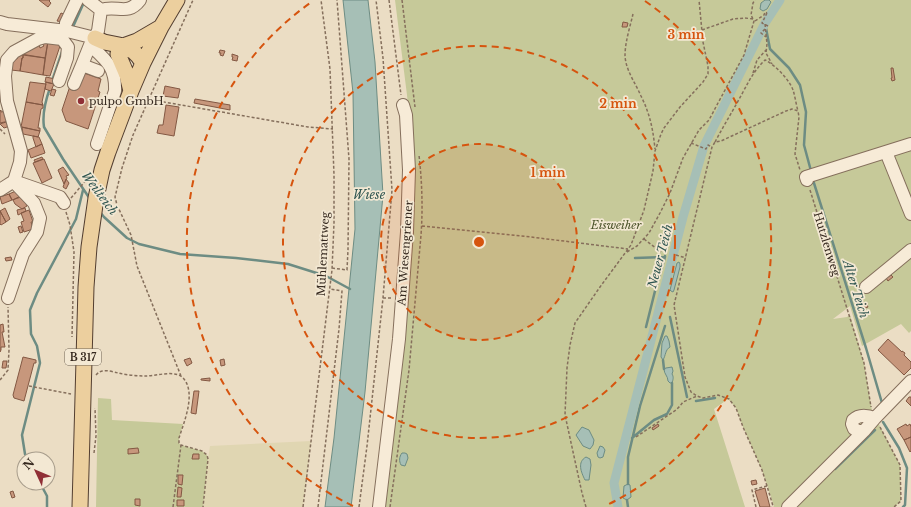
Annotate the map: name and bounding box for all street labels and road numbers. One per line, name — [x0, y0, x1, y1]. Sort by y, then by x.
street label: Am Wiesengriener — [394, 199, 416, 307]
street label: Hutzlenweg — [811, 210, 844, 278]
street label: Mühlemattweg — [314, 211, 332, 297]
road number: B 317 — [65, 349, 101, 365]

